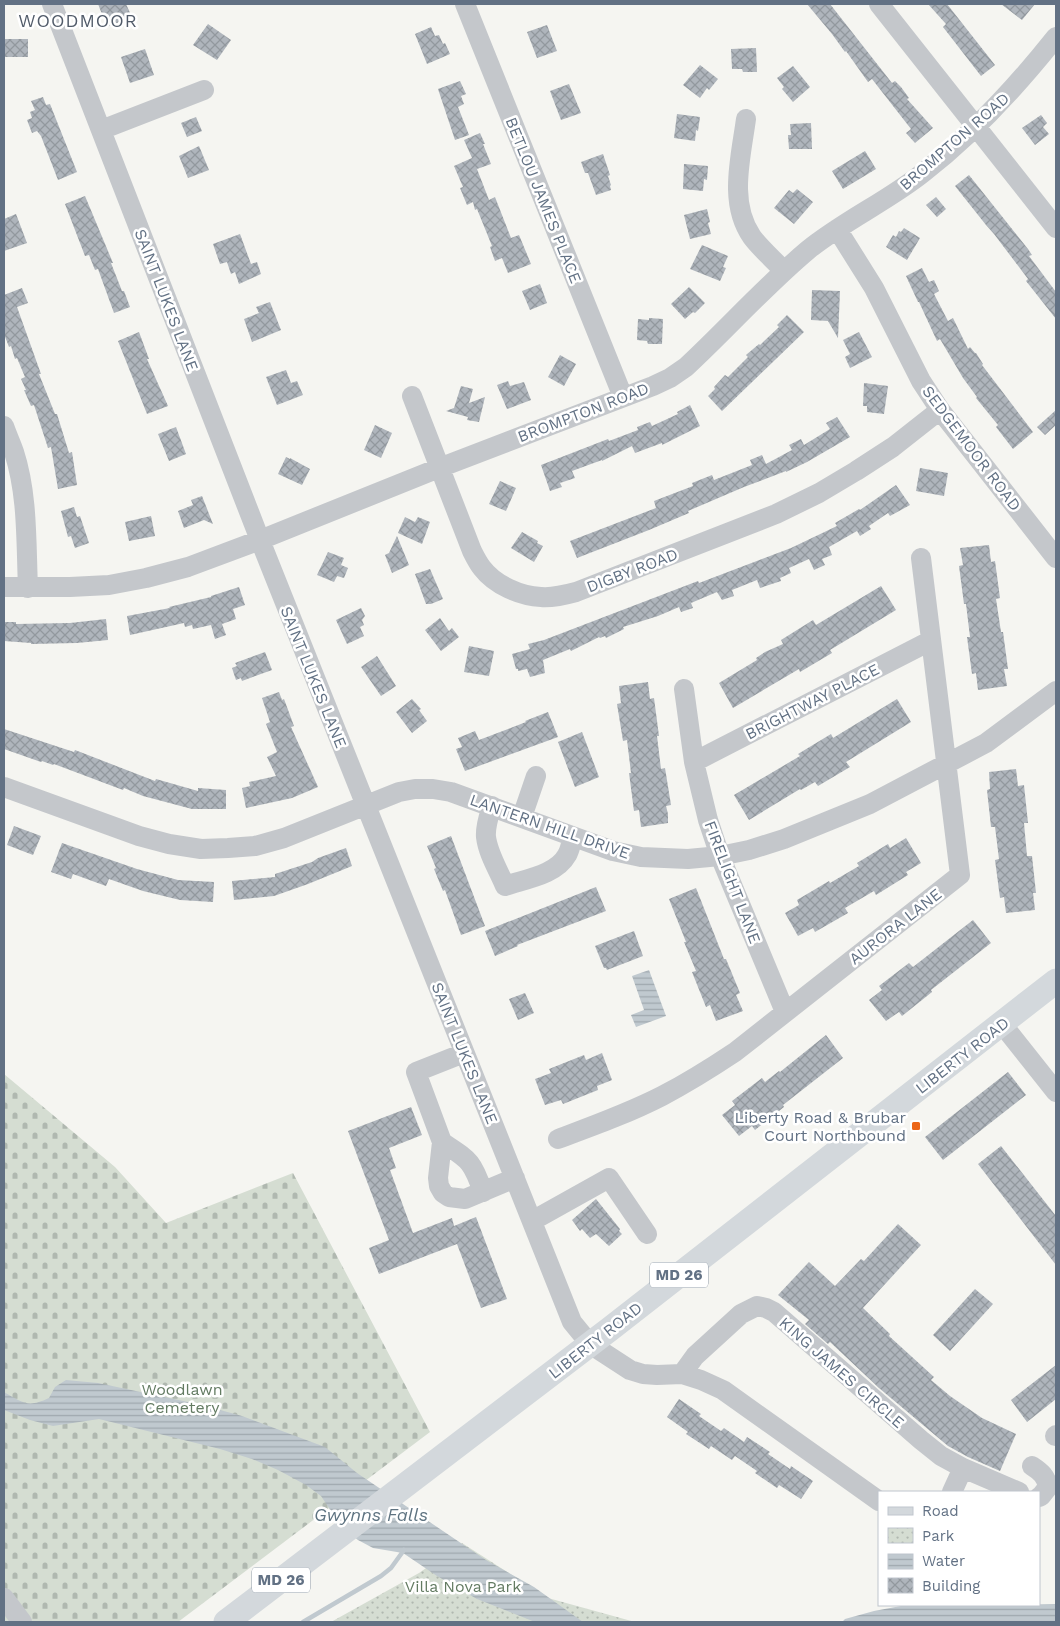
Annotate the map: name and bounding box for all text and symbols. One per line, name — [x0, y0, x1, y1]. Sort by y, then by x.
district label: WOODMOOR — [18, 10, 138, 31]
street label: BROMPTON ROAD — [896, 89, 1013, 194]
street label: BETLOU JAMES PLACE — [501, 114, 586, 286]
street label: SAINT LUKES LANE — [131, 226, 202, 374]
street label: BROMPTON ROAD — [515, 379, 652, 446]
street label: SEDGEMOOR ROAD — [918, 382, 1025, 515]
street label: DIGBY ROAD — [584, 544, 680, 597]
street label: SAINT LUKES LANE — [276, 604, 351, 751]
street label: BRIGHTWAY PLACE — [742, 659, 882, 743]
street label: LANTERN HILL DRIVE — [467, 790, 632, 863]
street label: FIRELIGHT LANE — [700, 818, 765, 946]
street label: AURORA LANE — [845, 884, 945, 968]
street label: SAINT LUKES LANE — [427, 980, 502, 1127]
street label: LIBERTY ROAD — [912, 1013, 1013, 1098]
place label: Liberty Road & Brubar Court Northbound — [734, 1108, 906, 1145]
marker: Liberty Road & Brubar Court Northbound — [910, 1120, 922, 1132]
road number: MD 26 — [650, 1262, 708, 1288]
street label: LIBERTY ROAD — [545, 1298, 646, 1383]
street label: KING JAMES CIRCLE — [775, 1313, 908, 1432]
park label: Woodlawn Cemetery — [141, 1380, 223, 1417]
legend — [878, 1491, 1040, 1606]
text: Road — [922, 1502, 959, 1520]
water label: Gwynns Falls — [314, 1504, 428, 1525]
text: Park — [922, 1527, 955, 1545]
text: Water — [922, 1552, 965, 1570]
road number: MD 26 — [252, 1568, 310, 1592]
park label: Villa Nova Park — [405, 1577, 521, 1596]
text: Building — [922, 1577, 980, 1595]

